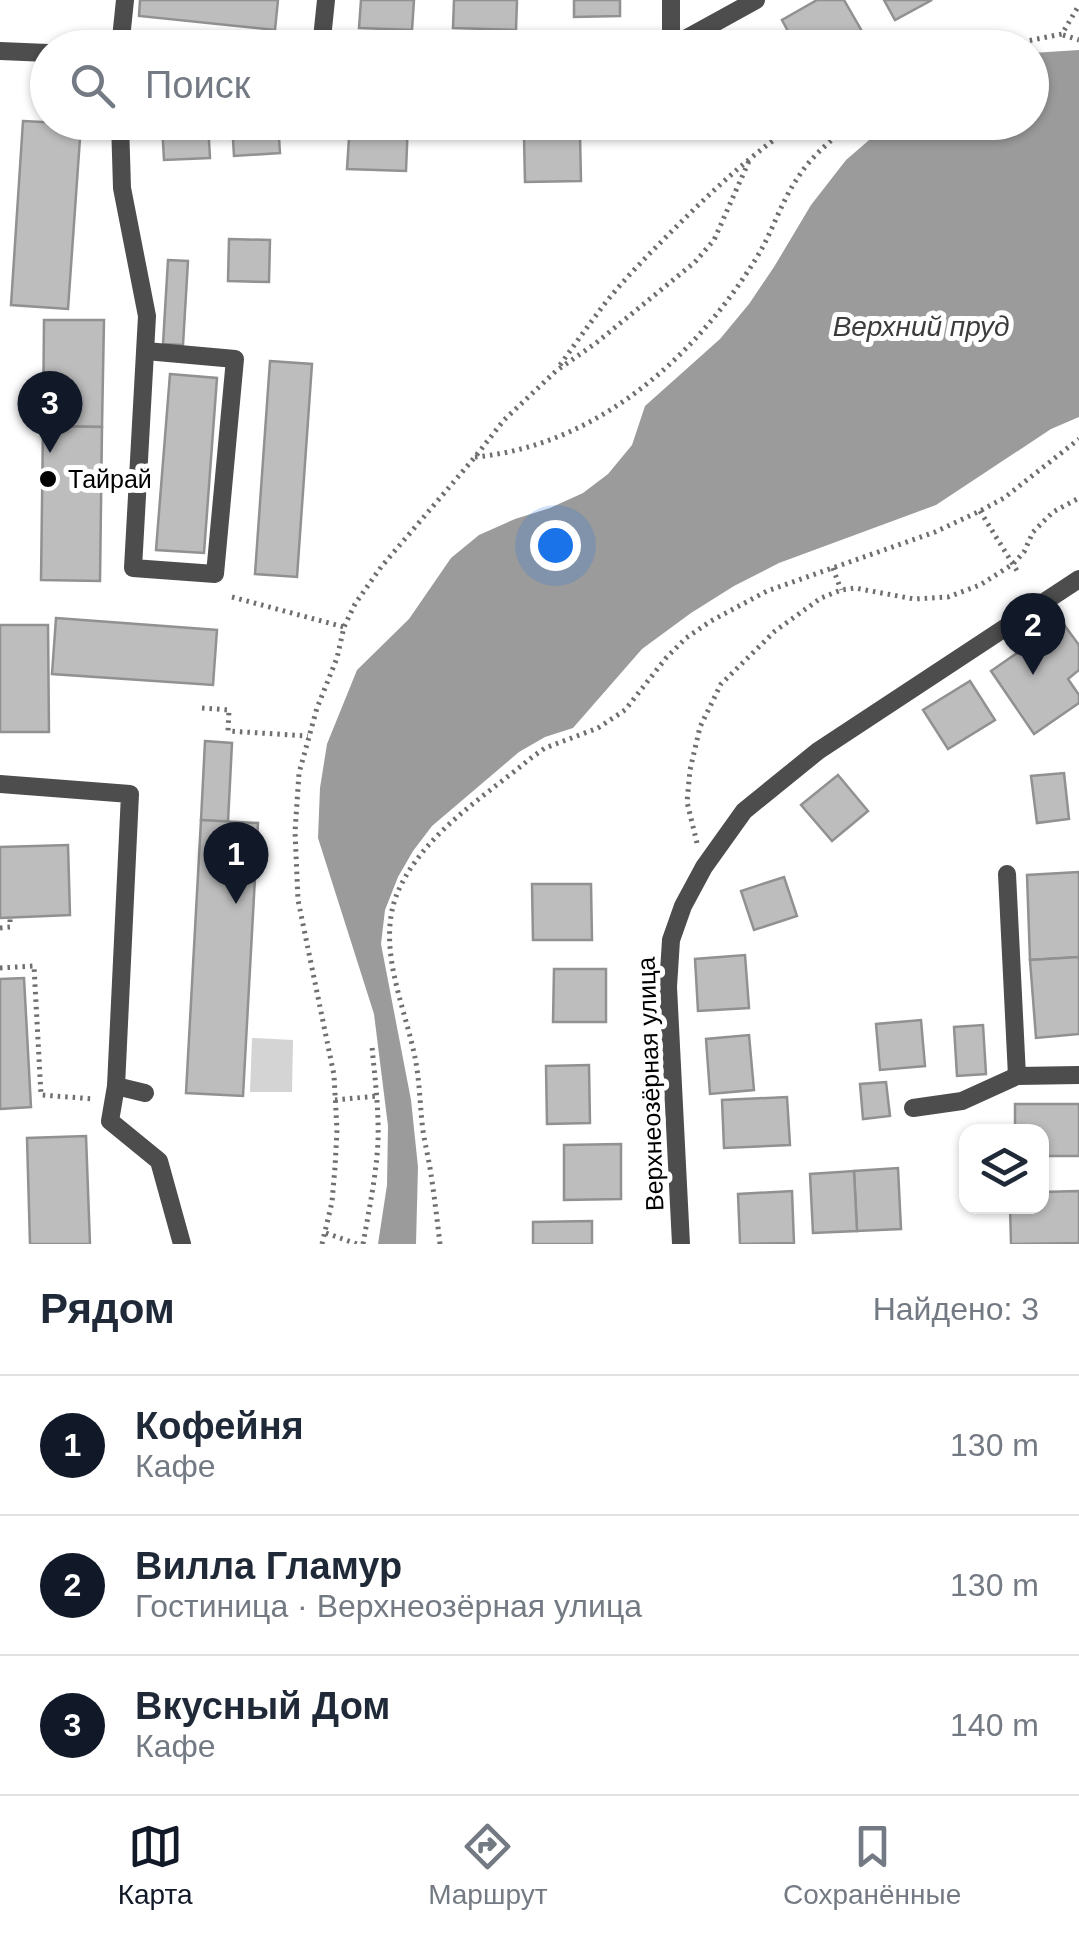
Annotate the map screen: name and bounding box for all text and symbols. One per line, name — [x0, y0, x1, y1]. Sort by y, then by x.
search box — [30, 30, 1049, 140]
icon: search — [65, 58, 120, 113]
text: Поиск — [145, 64, 250, 106]
water label: Верхний пруд — [833, 311, 1009, 342]
pin: 3 — [18, 370, 82, 453]
place label: Тайрай — [68, 465, 152, 493]
marker: Тайрай — [37, 468, 59, 490]
your location — [530, 520, 581, 571]
pin: 2 — [1000, 592, 1066, 675]
pin: 1 — [204, 822, 268, 904]
street label: Верхнеозёрная улица — [632, 956, 668, 1212]
map controls — [959, 1124, 1049, 1214]
button: layers — [959, 1124, 1049, 1214]
text: Рядом — [40, 1285, 175, 1332]
text: Найдено: 3 — [873, 1291, 1039, 1327]
text: Кофейня — [135, 1405, 304, 1447]
text: 1 — [64, 1427, 81, 1463]
text: 130 m — [950, 1427, 1039, 1463]
text: Кафе — [135, 1448, 216, 1484]
text: Вилла Гламур — [135, 1545, 402, 1587]
text: 2 — [64, 1567, 81, 1603]
text: 130 m — [950, 1567, 1039, 1603]
text: Гостиница · Верхнеозёрная улица — [135, 1588, 642, 1624]
text: Вкусный Дом — [135, 1685, 390, 1727]
text: 3 — [64, 1707, 81, 1743]
text: 140 m — [950, 1707, 1039, 1743]
text: Кафе — [135, 1728, 216, 1764]
tab: Карта — [118, 1819, 193, 1911]
tab: Маршрут — [428, 1819, 547, 1911]
tab: Сохранённые — [783, 1819, 961, 1911]

